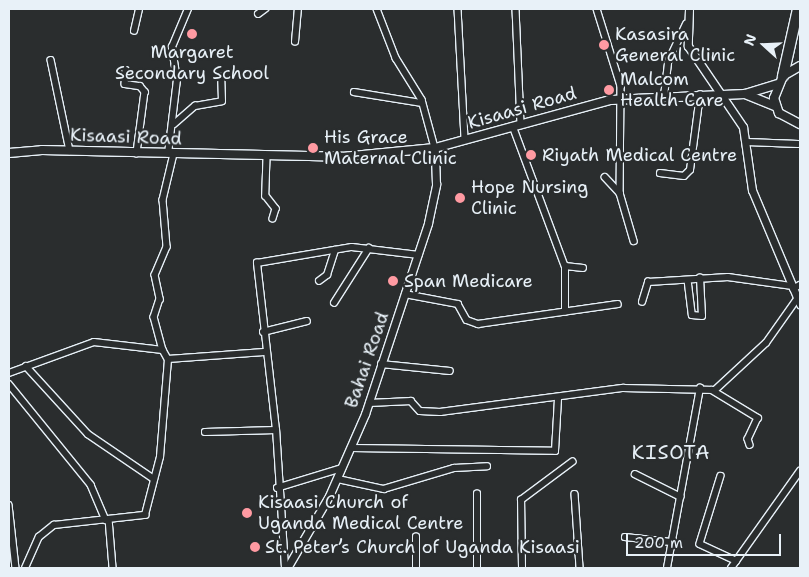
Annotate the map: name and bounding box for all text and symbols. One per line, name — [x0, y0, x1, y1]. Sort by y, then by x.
north arrow — [739, 20, 789, 70]
place label: Kasasira General Clinic — [615, 24, 735, 66]
marker: Margaret Secondary School — [186, 28, 198, 40]
text: N — [740, 32, 760, 48]
marker: Kasasira General Clinic — [597, 38, 611, 52]
place label: Margaret Secondary School — [115, 42, 269, 84]
place label: Malcom Health Care — [620, 69, 724, 112]
street label: Kisaasi Road — [465, 82, 579, 134]
marker: Malcom Health Care — [602, 83, 616, 97]
street label: Kisaasi Road — [70, 124, 182, 150]
place label: His Grace Maternal Clinic — [324, 127, 457, 170]
marker: His Grace Maternal Clinic — [306, 141, 320, 155]
place label: Riyath Medical Centre — [542, 144, 737, 166]
marker: Riyath Medical Centre — [524, 148, 538, 162]
place label: Hope Nursing Clinic — [471, 177, 588, 220]
marker: Hope Nursing Clinic — [453, 191, 467, 205]
place label: Span Medicare — [404, 270, 533, 292]
marker: Span Medicare — [386, 274, 400, 288]
street label: Bahai Road — [340, 309, 394, 411]
district label: KISOTA — [631, 440, 711, 464]
place label: Kisaasi Church of Uganda Medical Centre — [258, 492, 464, 534]
marker: Kisaasi Church of Uganda Medical Centre — [240, 506, 254, 520]
scale bar — [629, 524, 784, 556]
text: 200 m — [634, 533, 683, 553]
place label: St. Peter’s Church of Uganda Kisaasi — [265, 536, 580, 558]
marker: St. Peter’s Church of Uganda Kisaasi — [249, 541, 261, 553]

